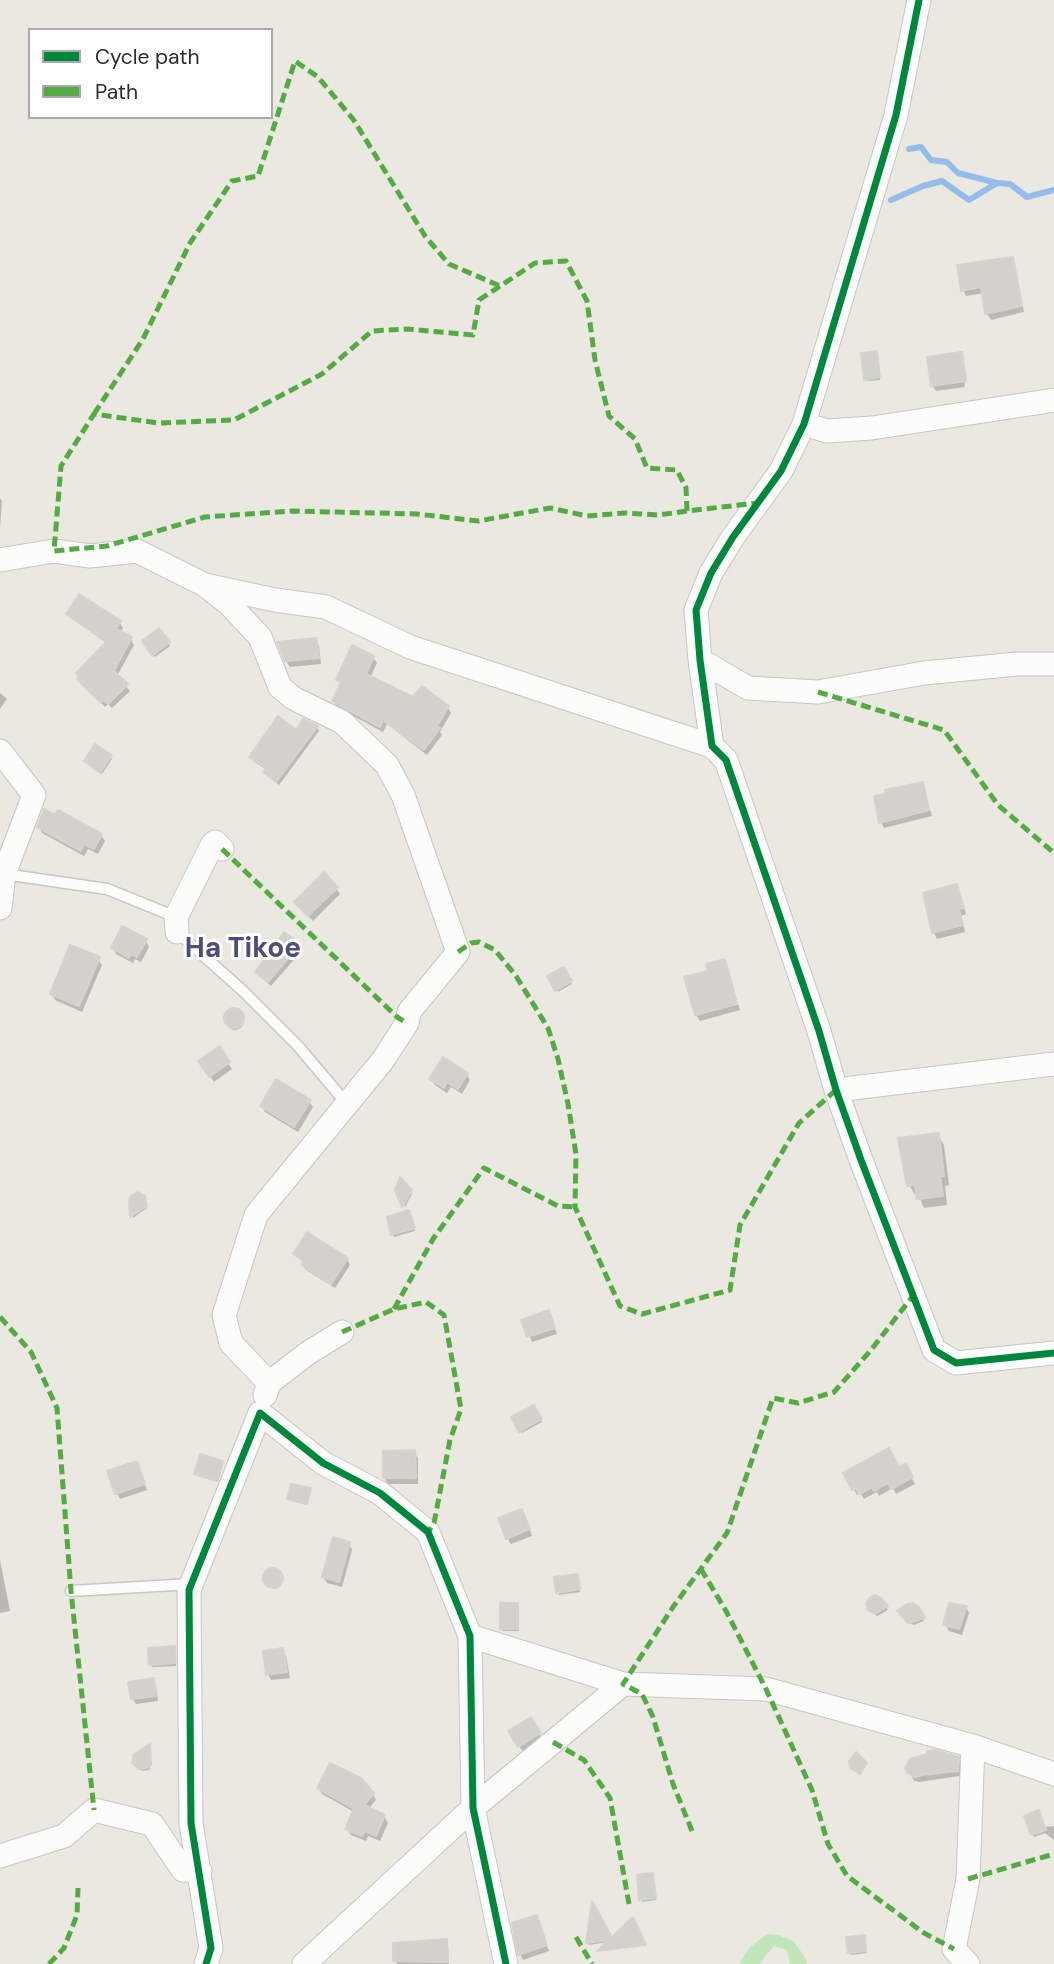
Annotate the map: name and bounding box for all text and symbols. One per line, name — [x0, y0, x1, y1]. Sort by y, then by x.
legend — [28, 28, 273, 119]
text: Cycle path — [95, 43, 200, 71]
text: Path — [95, 78, 138, 106]
district label: Ha Tikoe — [185, 933, 301, 967]

